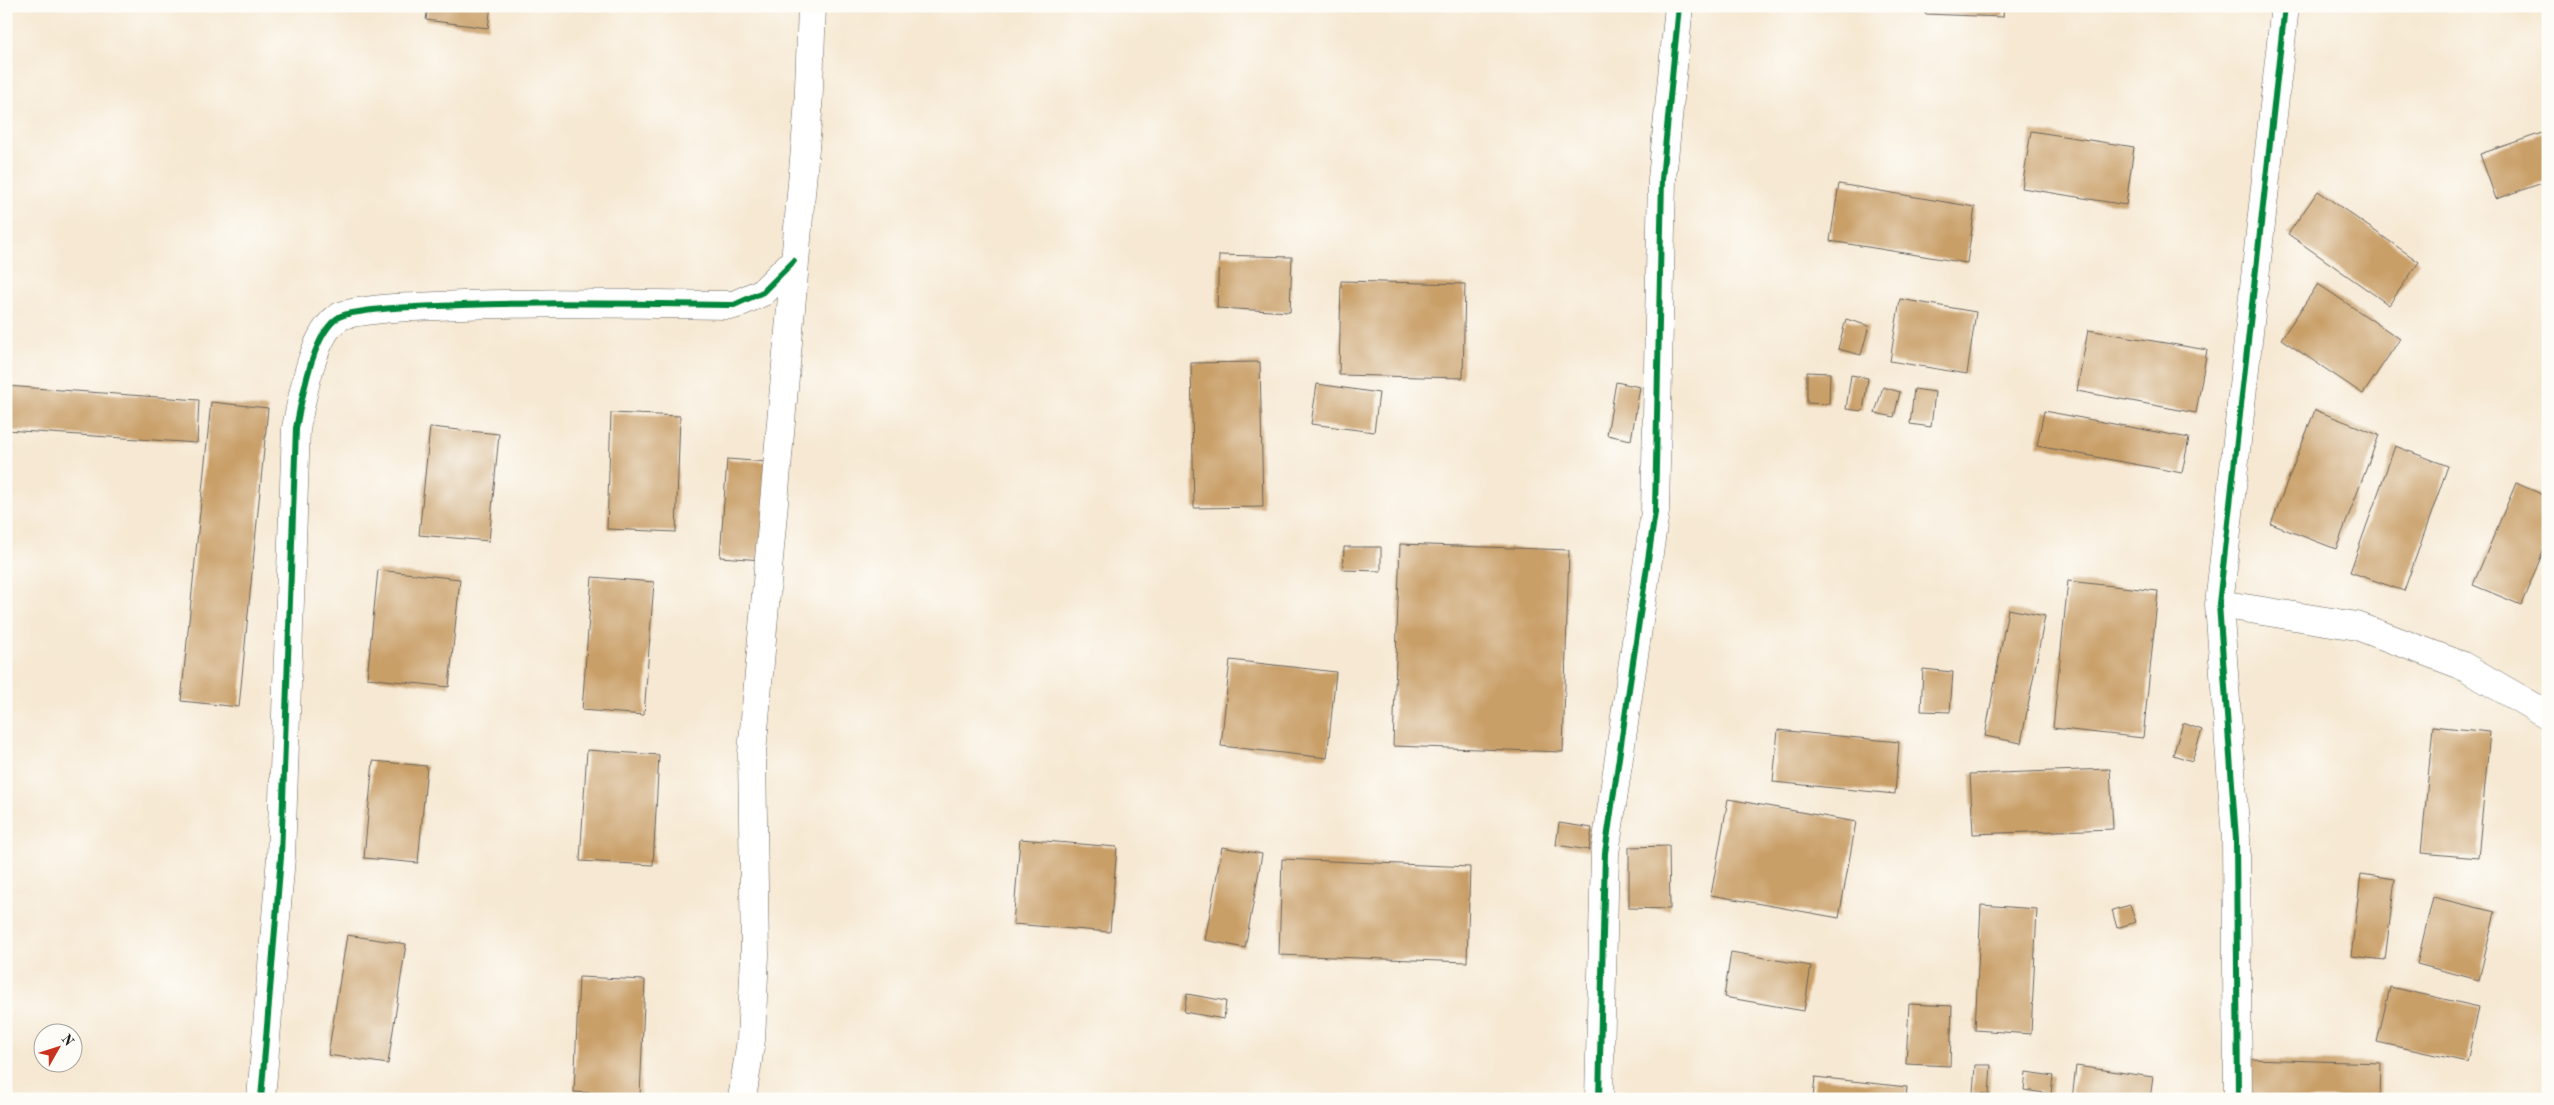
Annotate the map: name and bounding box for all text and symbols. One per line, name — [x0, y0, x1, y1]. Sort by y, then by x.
north arrow — [32, 1022, 82, 1072]
text: N — [59, 1032, 76, 1049]

